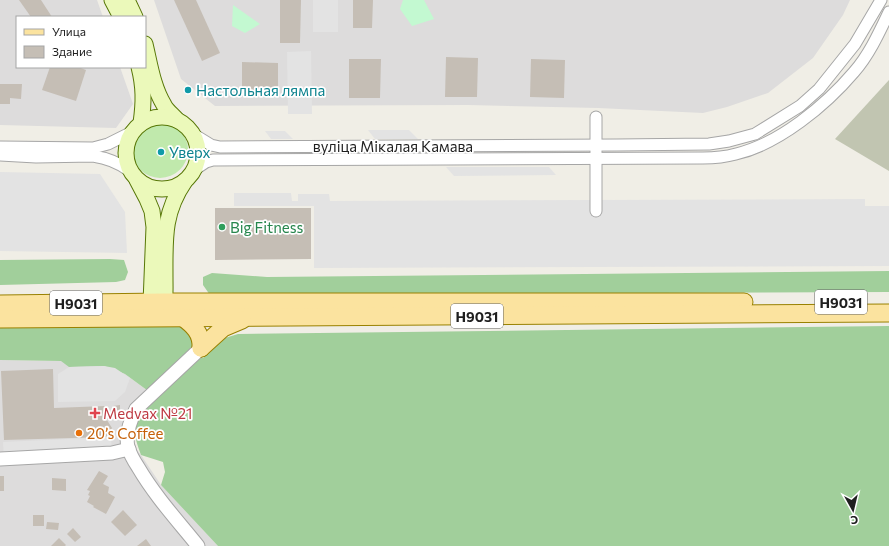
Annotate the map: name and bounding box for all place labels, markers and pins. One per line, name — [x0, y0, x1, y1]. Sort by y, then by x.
place label: Настольная лямпа — [196, 81, 325, 99]
marker: Настольная лямпа — [183, 85, 193, 95]
place label: Уверх — [169, 143, 211, 161]
marker: Уверх — [156, 147, 166, 157]
place label: Big Fitness — [230, 218, 303, 236]
marker: Big Fitness — [217, 222, 227, 232]
place label: Medvax №21 — [103, 404, 192, 422]
marker: Medvax №21 — [90, 408, 100, 418]
place label: 20’s Coffee — [87, 424, 163, 442]
marker: 20’s Coffee — [74, 428, 84, 438]

